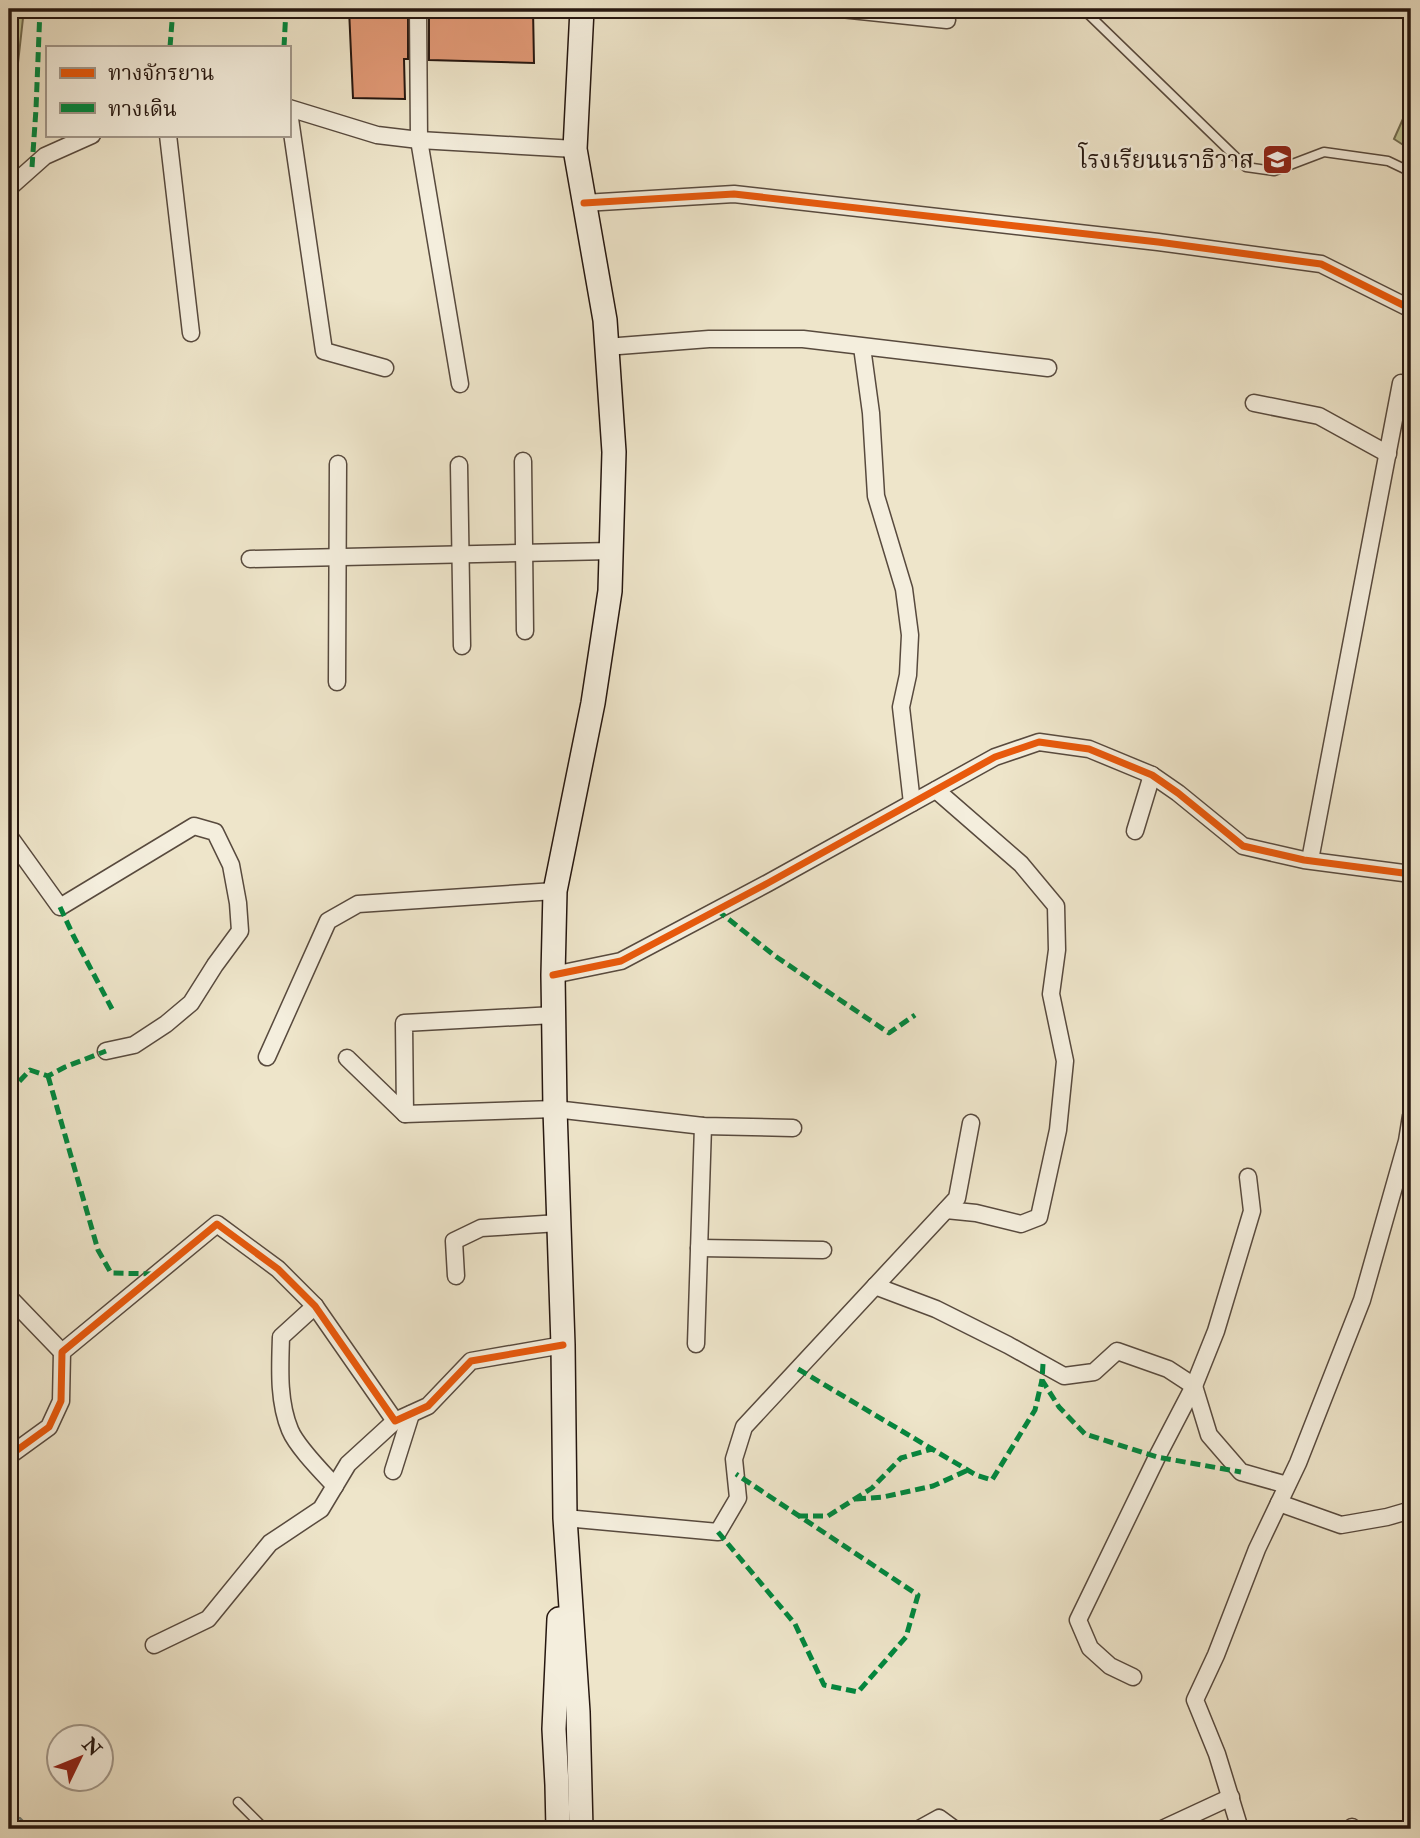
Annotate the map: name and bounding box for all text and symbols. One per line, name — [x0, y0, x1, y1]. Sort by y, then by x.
legend — [46, 46, 290, 136]
text: ทางจักรยาน — [108, 60, 215, 87]
text: ทางเดิน — [108, 96, 177, 123]
place label: โรงเรียนนราธิวาส — [1078, 142, 1254, 176]
school or university icon: โรงเรียนนราธิวาส — [1260, 143, 1294, 177]
north arrow — [46, 1722, 116, 1792]
text: N — [76, 1732, 107, 1762]

